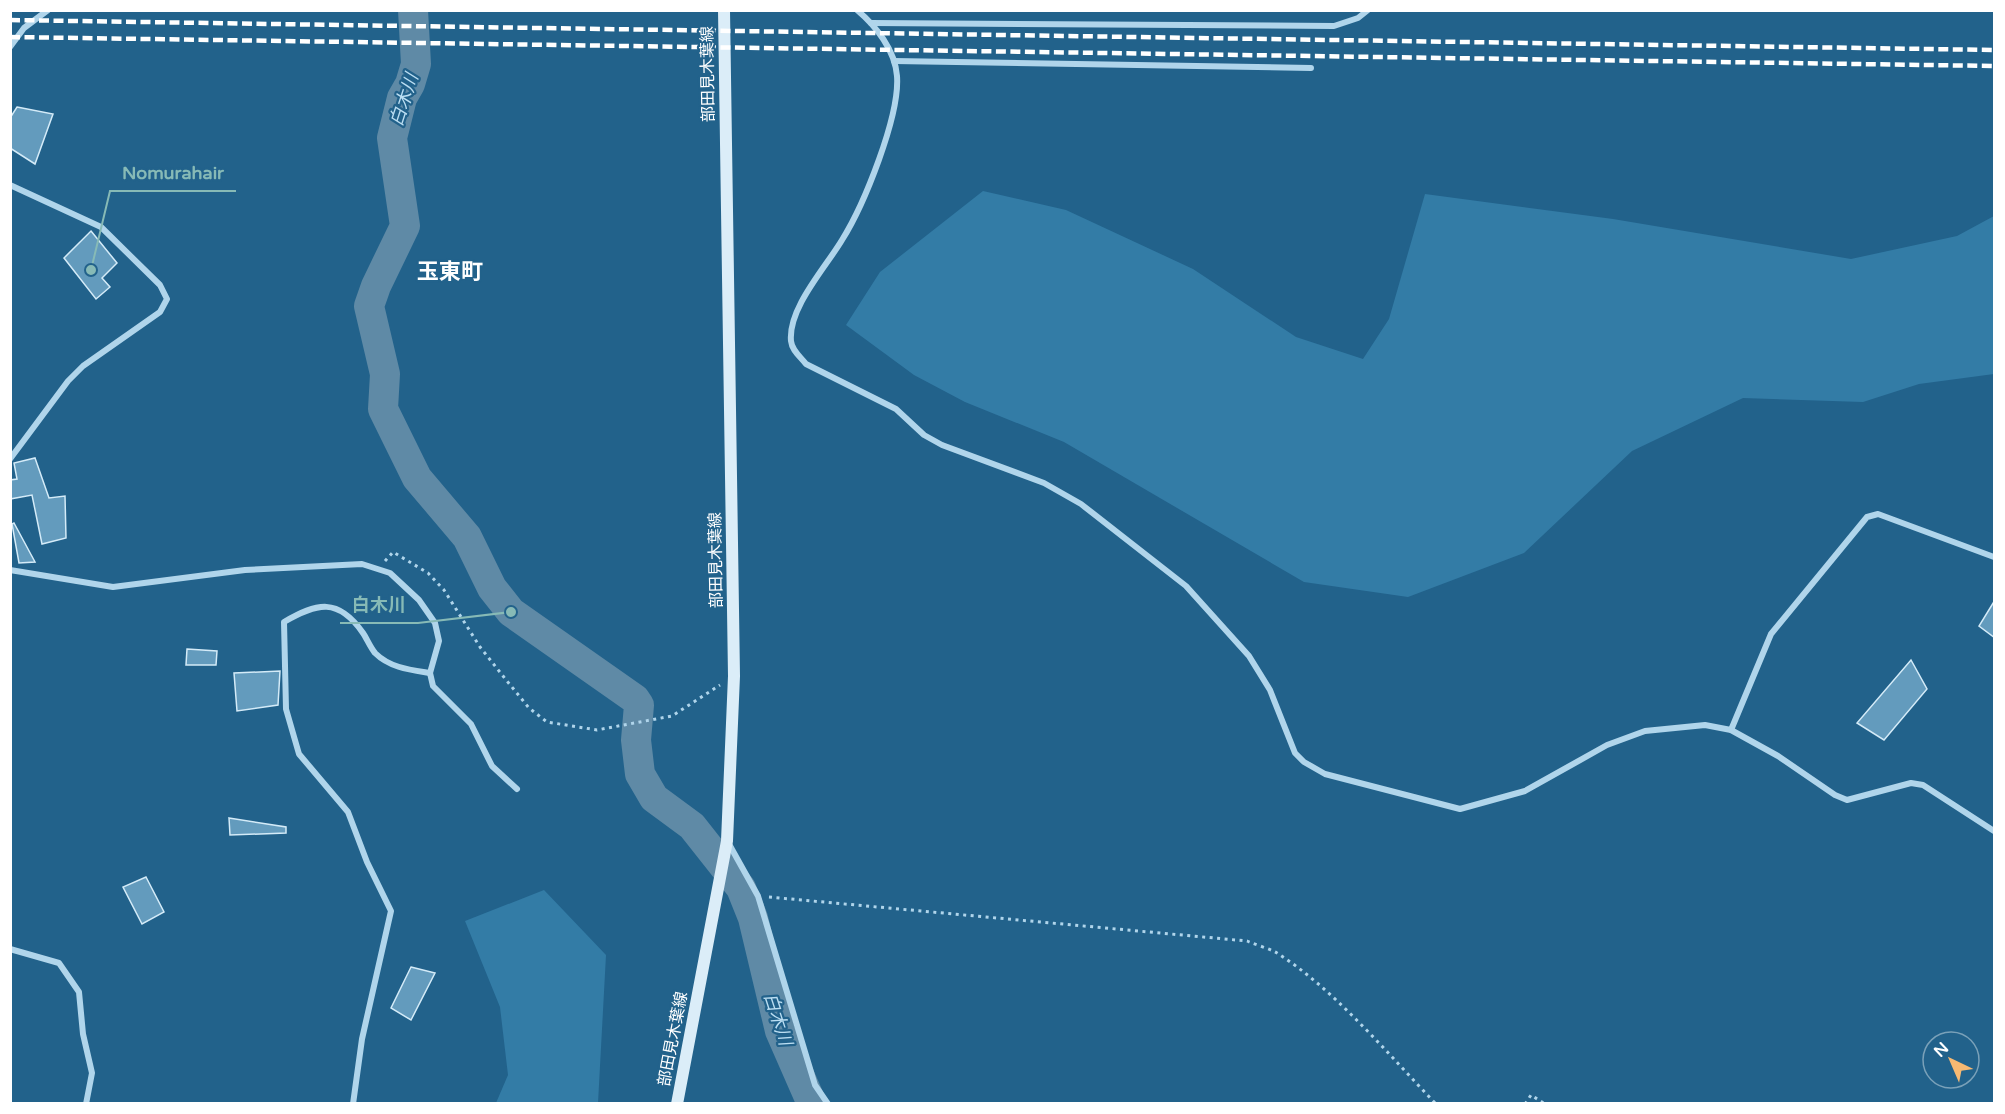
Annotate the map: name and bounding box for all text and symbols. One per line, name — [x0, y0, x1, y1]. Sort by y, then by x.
street label: 部田見木葉線 — [697, 26, 719, 122]
water label: 白木川 — [385, 69, 423, 129]
callout: Nomurahair — [110, 155, 236, 191]
text: Nomurahair — [122, 162, 225, 184]
district label: 玉東町 — [417, 259, 483, 285]
street label: 部田見木葉線 — [705, 512, 727, 608]
callout: 白木川 — [340, 587, 418, 623]
text: 白木川 — [352, 594, 406, 616]
street label: 部田見木葉線 — [654, 990, 692, 1088]
water label: 白木川 — [759, 990, 797, 1050]
north arrow — [1921, 1030, 1981, 1090]
text: N — [1930, 1038, 1953, 1062]

